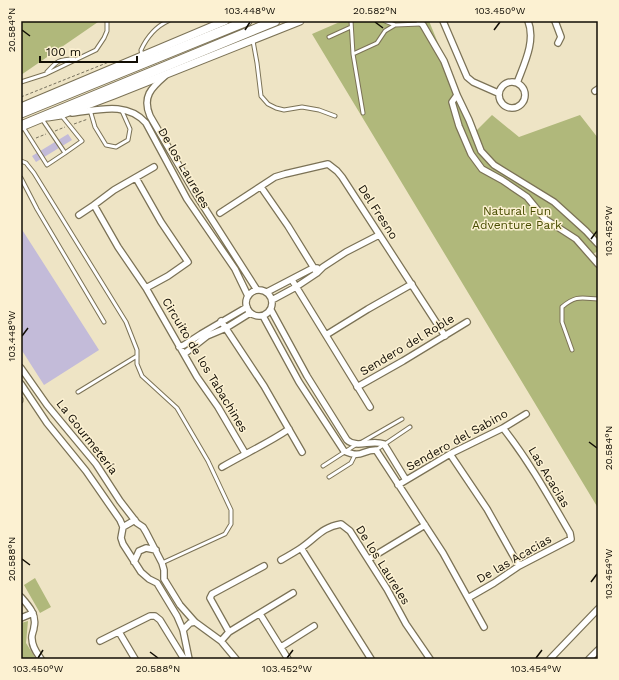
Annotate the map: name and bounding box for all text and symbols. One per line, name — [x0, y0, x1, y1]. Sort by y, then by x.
text: 103.448°W — [225, 5, 276, 16]
text: 20.582°N — [353, 5, 397, 16]
text: 103.450°W — [475, 5, 526, 16]
text: 20.584°N — [6, 8, 17, 52]
scale bar — [40, 38, 137, 64]
text: 100 m — [46, 45, 81, 59]
street label: De los Laureles — [155, 125, 213, 211]
street label: Del Fresno — [355, 182, 401, 242]
park label: Natural Fun Adventure Park — [472, 204, 562, 232]
text: 103.452°W — [603, 205, 614, 256]
street label: Circuito de los Tabachines — [159, 295, 251, 435]
text: 103.448°W — [6, 310, 17, 361]
street label: Sendero del Roble — [357, 311, 457, 379]
street label: La Gourmetería — [53, 397, 121, 477]
street label: Sendero del Sabino — [404, 406, 510, 474]
text: 20.584°N — [603, 426, 614, 470]
street label: Las Acacias — [525, 444, 573, 510]
street label: De los Laureles — [353, 523, 413, 607]
street label: De las Acacias — [474, 532, 554, 586]
text: 20.588°N — [6, 537, 17, 581]
text: 103.454°W — [603, 548, 614, 599]
text: 103.450°W — [13, 663, 64, 674]
text: 20.588°N — [136, 663, 180, 674]
text: 103.452°W — [262, 663, 313, 674]
text: 103.454°W — [511, 663, 562, 674]

